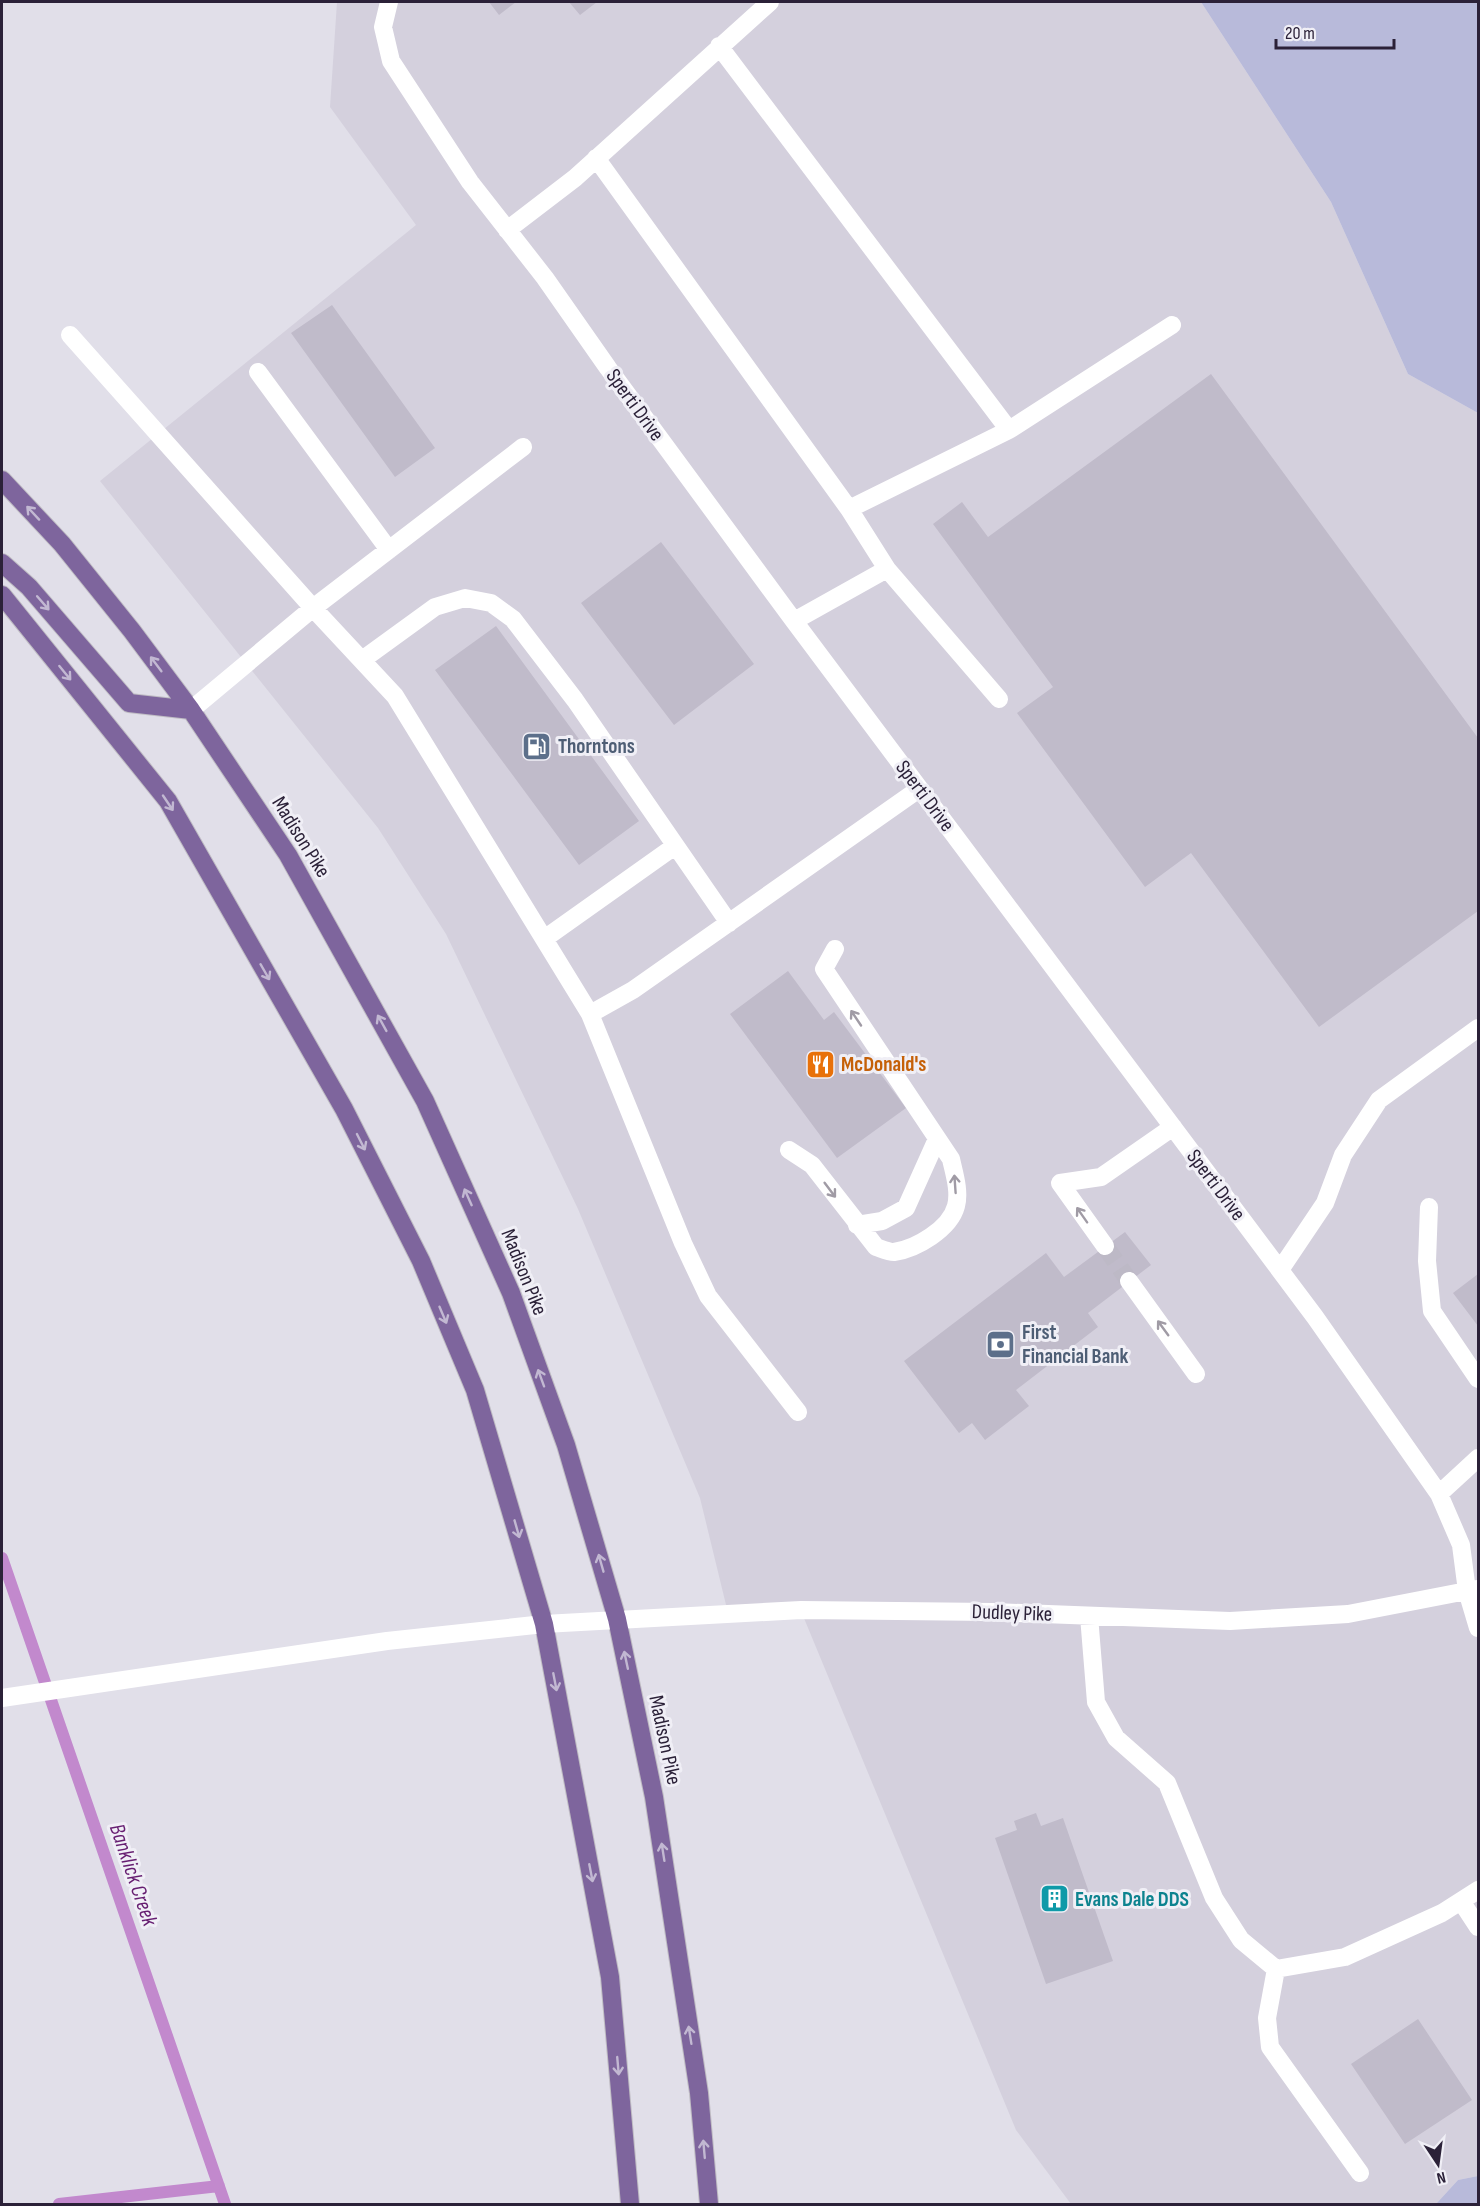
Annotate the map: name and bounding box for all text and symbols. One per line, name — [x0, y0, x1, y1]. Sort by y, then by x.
scale bar — [1276, 12, 1394, 50]
text: 20 m — [1285, 23, 1315, 44]
street label: Sperti Drive — [601, 364, 669, 446]
one-way arrow — [26, 506, 40, 521]
one-way arrow — [36, 595, 50, 610]
one-way arrow — [150, 656, 162, 672]
one-way arrow — [58, 665, 72, 680]
fuel station icon: Thorntons — [521, 730, 553, 762]
place label: Thorntons — [558, 734, 635, 759]
street label: Sperti Drive — [890, 755, 960, 837]
street label: Madison Pike — [266, 792, 336, 882]
one-way arrow — [162, 794, 174, 811]
one-way arrow — [260, 963, 272, 980]
one-way arrow — [850, 1011, 862, 1027]
one-way arrow — [375, 1014, 387, 1031]
restaurant icon: McDonald's — [804, 1048, 836, 1080]
place label: McDonald's — [841, 1052, 926, 1077]
one-way arrow — [355, 1132, 367, 1150]
street label: Sperti Drive — [1181, 1144, 1251, 1226]
one-way arrow — [949, 1175, 960, 1194]
one-way arrow — [824, 1181, 836, 1197]
one-way arrow — [462, 1189, 473, 1207]
one-way arrow — [1076, 1207, 1088, 1224]
street label: Madison Pike — [495, 1225, 553, 1319]
one-way arrow — [438, 1305, 449, 1324]
place label: First Financial Bank — [1022, 1320, 1129, 1369]
one-way arrow — [1156, 1320, 1169, 1336]
bank icon: First Financial Bank — [985, 1328, 1017, 1360]
one-way arrow — [535, 1369, 546, 1388]
one-way arrow — [512, 1520, 523, 1539]
one-way arrow — [594, 1554, 606, 1573]
street label: Dudley Pike — [971, 1599, 1053, 1627]
one-way arrow — [619, 1651, 631, 1670]
one-way arrow — [550, 1671, 561, 1691]
street label: Madison Pike — [643, 1693, 687, 1787]
water label: Banklick Creek — [103, 1820, 163, 1930]
one-way arrow — [657, 1842, 668, 1862]
one-way arrow — [586, 1863, 597, 1883]
building icon: Evans Dale DDS — [1038, 1883, 1070, 1915]
place label: Evans Dale DDS — [1075, 1887, 1189, 1912]
one-way arrow — [685, 2026, 696, 2045]
one-way arrow — [613, 2056, 624, 2076]
north arrow — [1408, 2134, 1468, 2194]
one-way arrow — [698, 2139, 709, 2159]
text: N — [1435, 2167, 1447, 2187]

